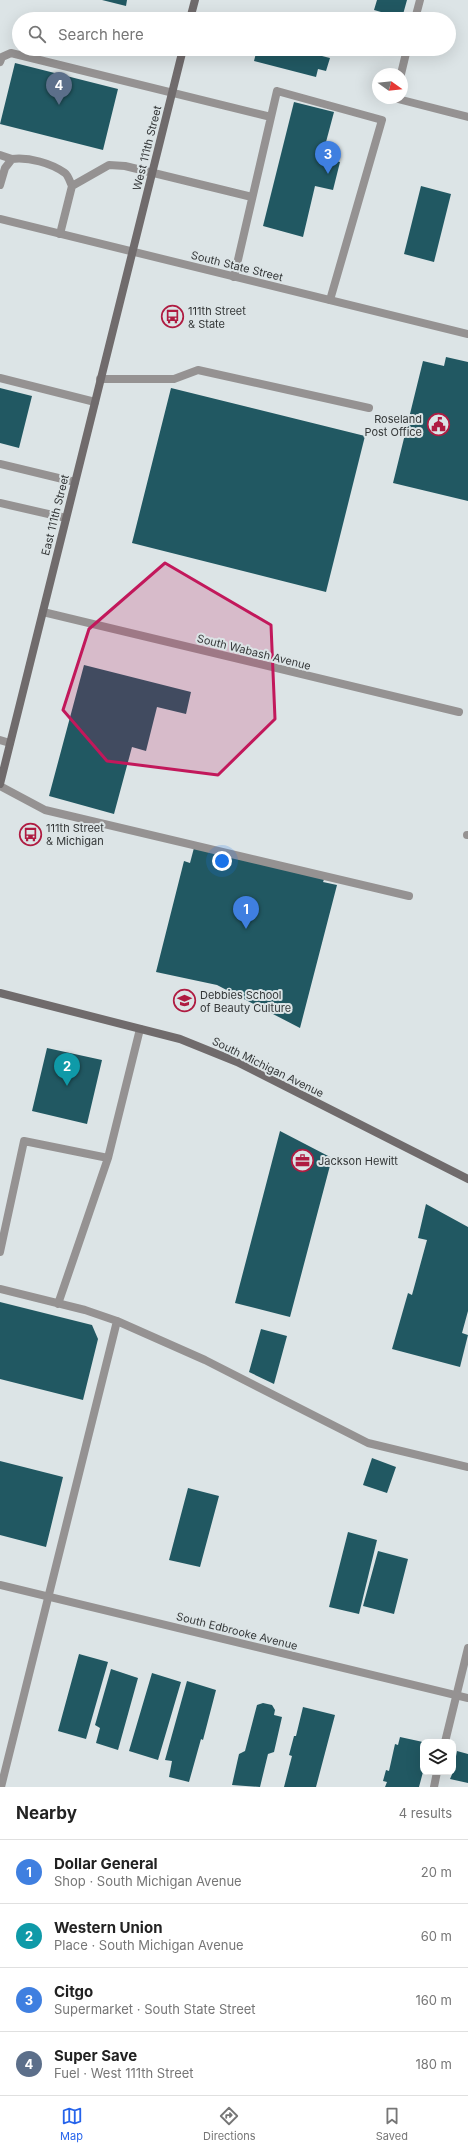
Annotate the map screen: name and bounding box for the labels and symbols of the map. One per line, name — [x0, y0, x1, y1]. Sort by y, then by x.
north arrow — [372, 68, 408, 104]
pin: 4 — [46, 72, 72, 105]
street label: West 111th Street — [130, 104, 164, 192]
pin: 3 — [315, 141, 341, 174]
street label: South State Street — [190, 248, 285, 284]
bus stop icon: 111th Street & State — [159, 304, 185, 330]
place label: 111th Street & State — [188, 304, 246, 331]
place label: Roseland Post Office — [364, 412, 422, 439]
public building icon: Roseland Post Office — [425, 412, 451, 438]
street label: East 111th Street — [38, 473, 72, 557]
street label: South Wabash Avenue — [196, 631, 312, 673]
bus stop icon: 111th Street & Michigan — [17, 821, 43, 847]
place label: 111th Street & Michigan — [46, 821, 104, 848]
your location — [212, 851, 232, 871]
pin: 1 — [233, 896, 259, 929]
school or university icon: Debbies School of Beauty Culture — [171, 988, 197, 1014]
place label: Debbies School of Beauty Culture — [200, 988, 291, 1015]
street label: South Michigan Avenue — [210, 1034, 326, 1100]
pin: 2 — [54, 1053, 80, 1086]
office icon: Jackson Hewitt — [289, 1148, 315, 1174]
place label: Jackson Hewitt — [318, 1154, 398, 1168]
street label: South Edbrooke Avenue — [175, 1609, 299, 1653]

